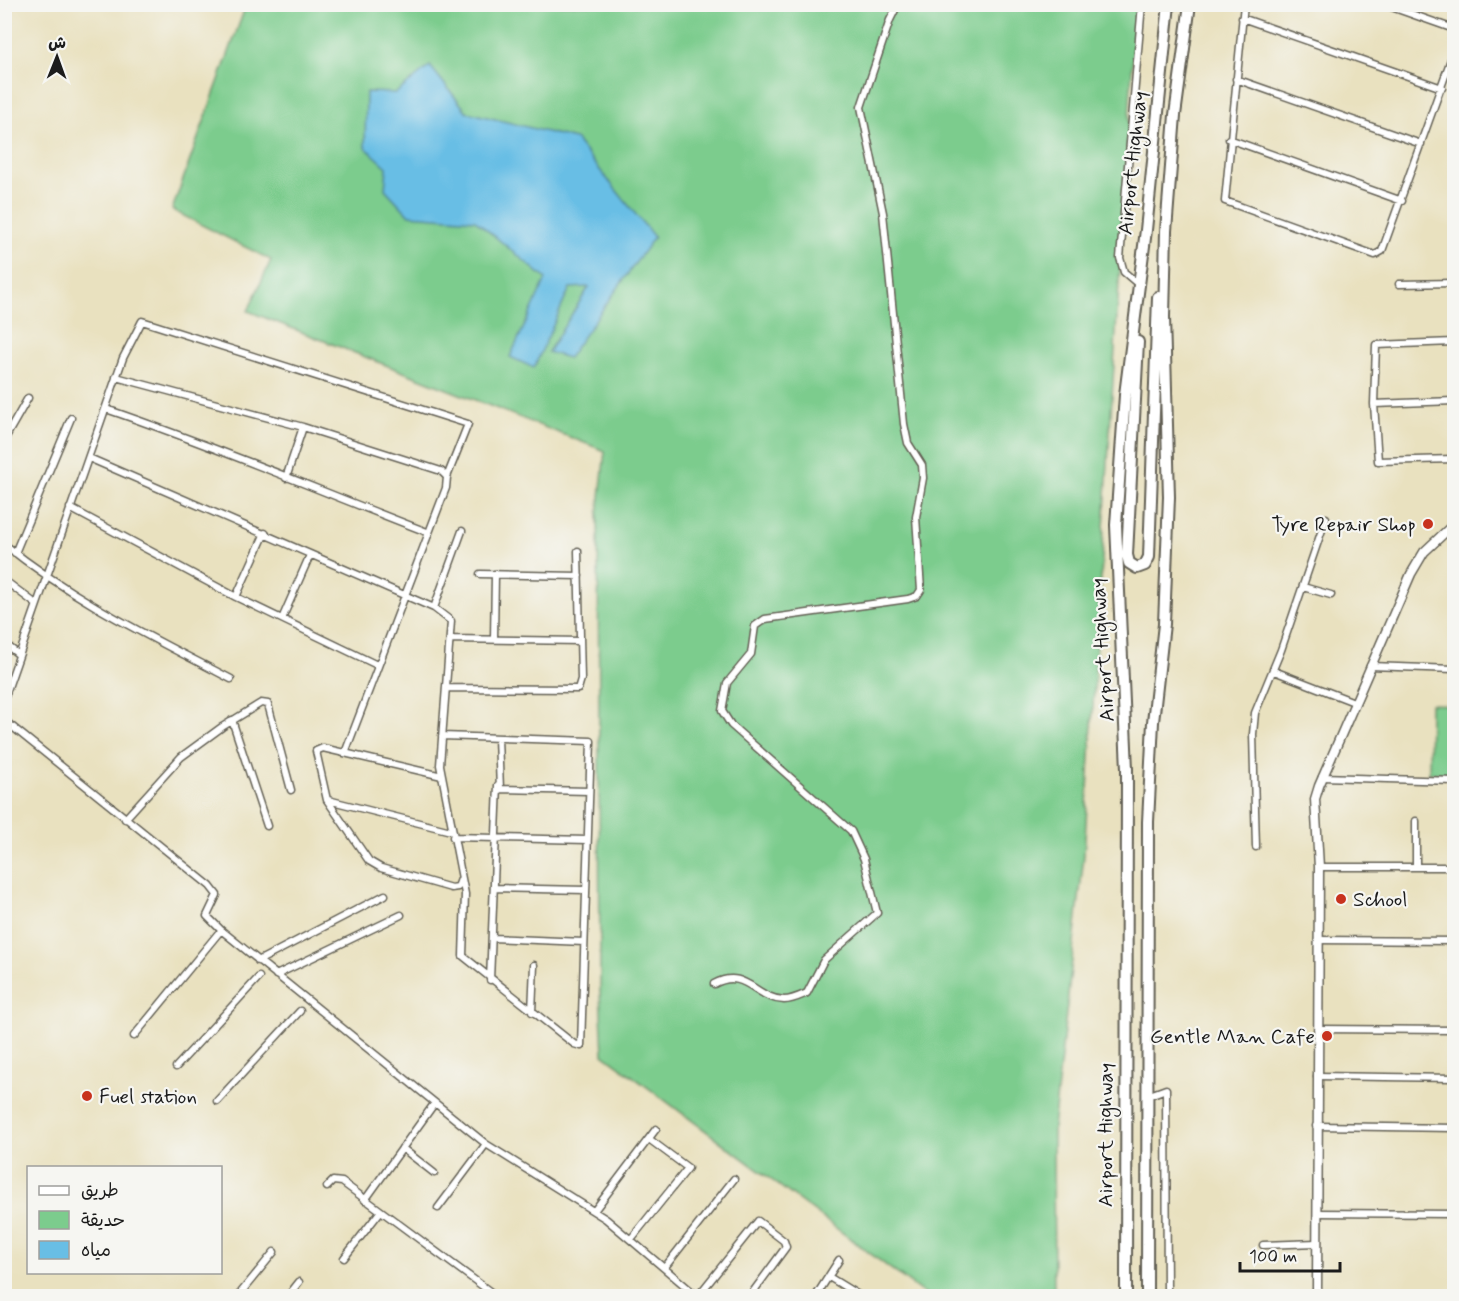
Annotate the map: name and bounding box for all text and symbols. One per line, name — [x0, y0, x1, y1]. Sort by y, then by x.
north arrow — [27, 27, 87, 87]
text: ش — [48, 33, 66, 54]
street label: Airport Highway — [1112, 90, 1155, 236]
place label: Tyre Repair Shop — [1271, 511, 1416, 539]
marker: Tyre Repair Shop — [1421, 517, 1435, 531]
street label: Airport Highway — [1084, 577, 1123, 723]
place label: School — [1353, 886, 1407, 914]
marker: School — [1334, 892, 1348, 906]
place label: Gentle Man Cafe — [1150, 1023, 1315, 1051]
marker: Gentle Man Cafe — [1320, 1029, 1334, 1043]
street label: Airport Highway — [1092, 1063, 1121, 1207]
place label: Fuel station — [99, 1083, 197, 1111]
marker: Fuel station — [80, 1089, 94, 1103]
legend — [27, 1166, 222, 1274]
text: طريق — [81, 1179, 119, 1203]
text: حديقة — [81, 1209, 125, 1233]
scale bar — [1240, 1235, 1340, 1273]
text: مياه — [81, 1239, 111, 1263]
text: 100 m — [1249, 1245, 1297, 1269]

